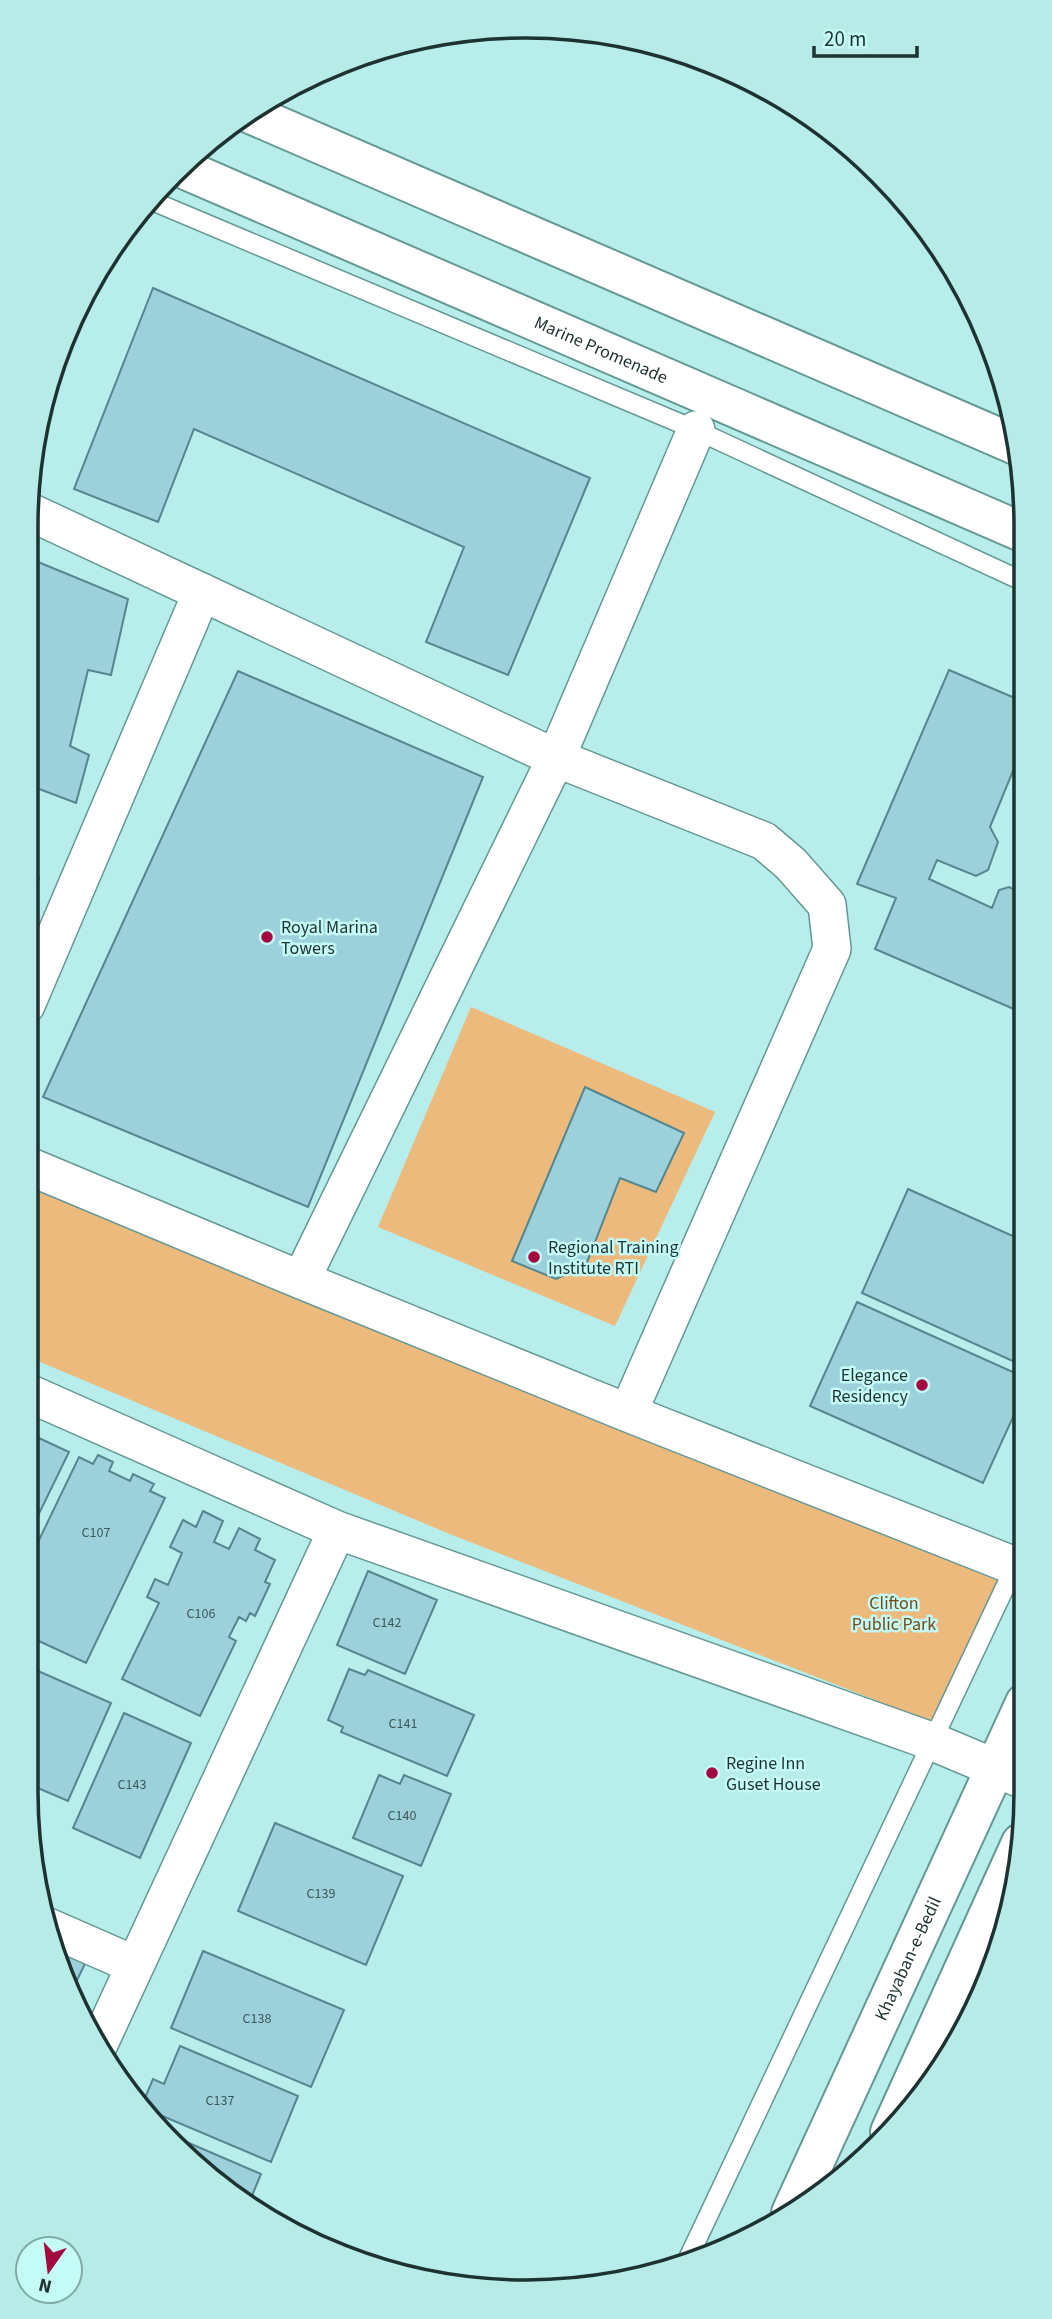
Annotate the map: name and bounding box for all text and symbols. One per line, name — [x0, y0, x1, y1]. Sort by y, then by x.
scale bar — [814, 14, 917, 58]
text: 20 m — [824, 24, 866, 54]
street label: Marine Promenade — [531, 310, 672, 390]
place label: Royal Marina Towers — [281, 915, 378, 961]
marker: Royal Marina Towers — [259, 929, 275, 945]
place label: Regional Training Institute RTI — [548, 1235, 679, 1281]
marker: Regional Training Institute RTI — [526, 1249, 542, 1265]
place label: Elegance Residency — [832, 1363, 909, 1409]
marker: Elegance Residency — [914, 1377, 930, 1393]
house number: C107 — [82, 1523, 110, 1543]
park label: Clifton Public Park — [852, 1591, 936, 1637]
house number: C106 — [187, 1604, 215, 1624]
house number: C142 — [373, 1613, 401, 1633]
house number: C141 — [389, 1714, 417, 1734]
place label: Regine Inn Guset House — [726, 1751, 821, 1797]
marker: Regine Inn Guset House — [704, 1765, 720, 1781]
house number: C143 — [118, 1775, 146, 1795]
house number: C140 — [388, 1806, 416, 1826]
house number: C139 — [307, 1884, 335, 1904]
street label: Khayaban-e-Bedil — [868, 1892, 947, 2025]
house number: C138 — [243, 2009, 271, 2029]
house number: C137 — [206, 2091, 234, 2111]
north arrow — [14, 2235, 84, 2305]
text: N — [36, 2270, 55, 2300]

